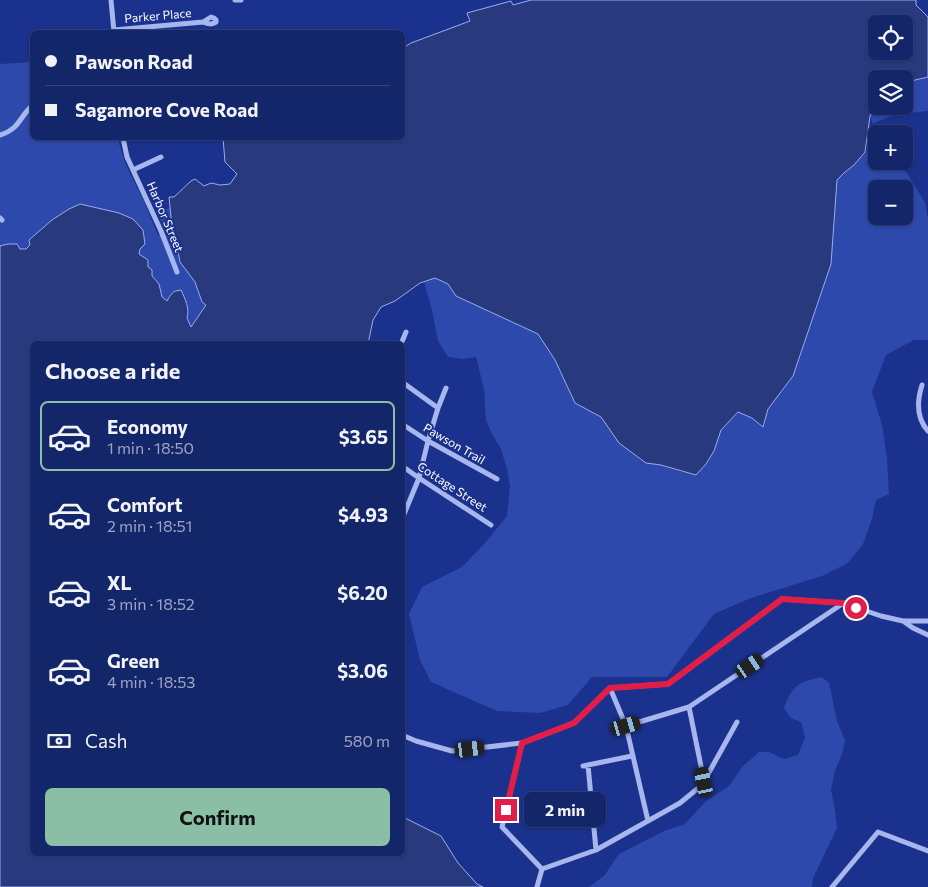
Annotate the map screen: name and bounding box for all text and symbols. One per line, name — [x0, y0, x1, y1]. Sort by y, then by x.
street label: Parker Place — [124, 5, 192, 25]
map controls — [868, 15, 913, 225]
button: locate — [868, 15, 913, 60]
text: Pawson Road — [75, 50, 193, 73]
button: layers — [868, 70, 913, 115]
text: Sagamore Cove Road — [75, 98, 258, 121]
button: + — [868, 125, 913, 170]
street label: Harbor Street — [145, 179, 187, 254]
button: − — [868, 180, 913, 225]
text: Choose a ride — [45, 357, 180, 384]
icon: car — [47, 414, 92, 459]
text: Economy — [107, 415, 188, 438]
street label: Pawson Trail — [421, 420, 488, 466]
text: $3.65 — [339, 425, 388, 448]
text: 1 min · 18:50 — [107, 438, 194, 457]
street label: Cottage Street — [415, 458, 490, 514]
icon: car — [47, 492, 92, 537]
text: Comfort — [107, 493, 183, 516]
text: $4.93 — [338, 503, 388, 526]
text: 2 min · 18:51 — [107, 516, 192, 535]
icon: car — [47, 570, 92, 615]
text: XL — [107, 571, 132, 594]
text: $6.20 — [337, 581, 388, 604]
text: 3 min · 18:52 — [107, 594, 195, 613]
route start — [845, 597, 867, 619]
icon: car — [47, 648, 92, 693]
text: Green — [107, 649, 159, 672]
car — [733, 651, 766, 681]
text: $3.06 — [337, 659, 388, 682]
text: 4 min · 18:53 — [107, 672, 195, 691]
car — [609, 715, 642, 737]
icon: cash — [45, 727, 73, 755]
text: Cash — [85, 729, 127, 752]
text: 580 m — [344, 731, 390, 750]
car — [454, 740, 485, 758]
car — [693, 766, 714, 798]
button: Confirm — [45, 788, 390, 846]
callout: 2 min — [524, 792, 606, 828]
route end — [495, 799, 517, 821]
text: 2 min — [545, 800, 585, 819]

